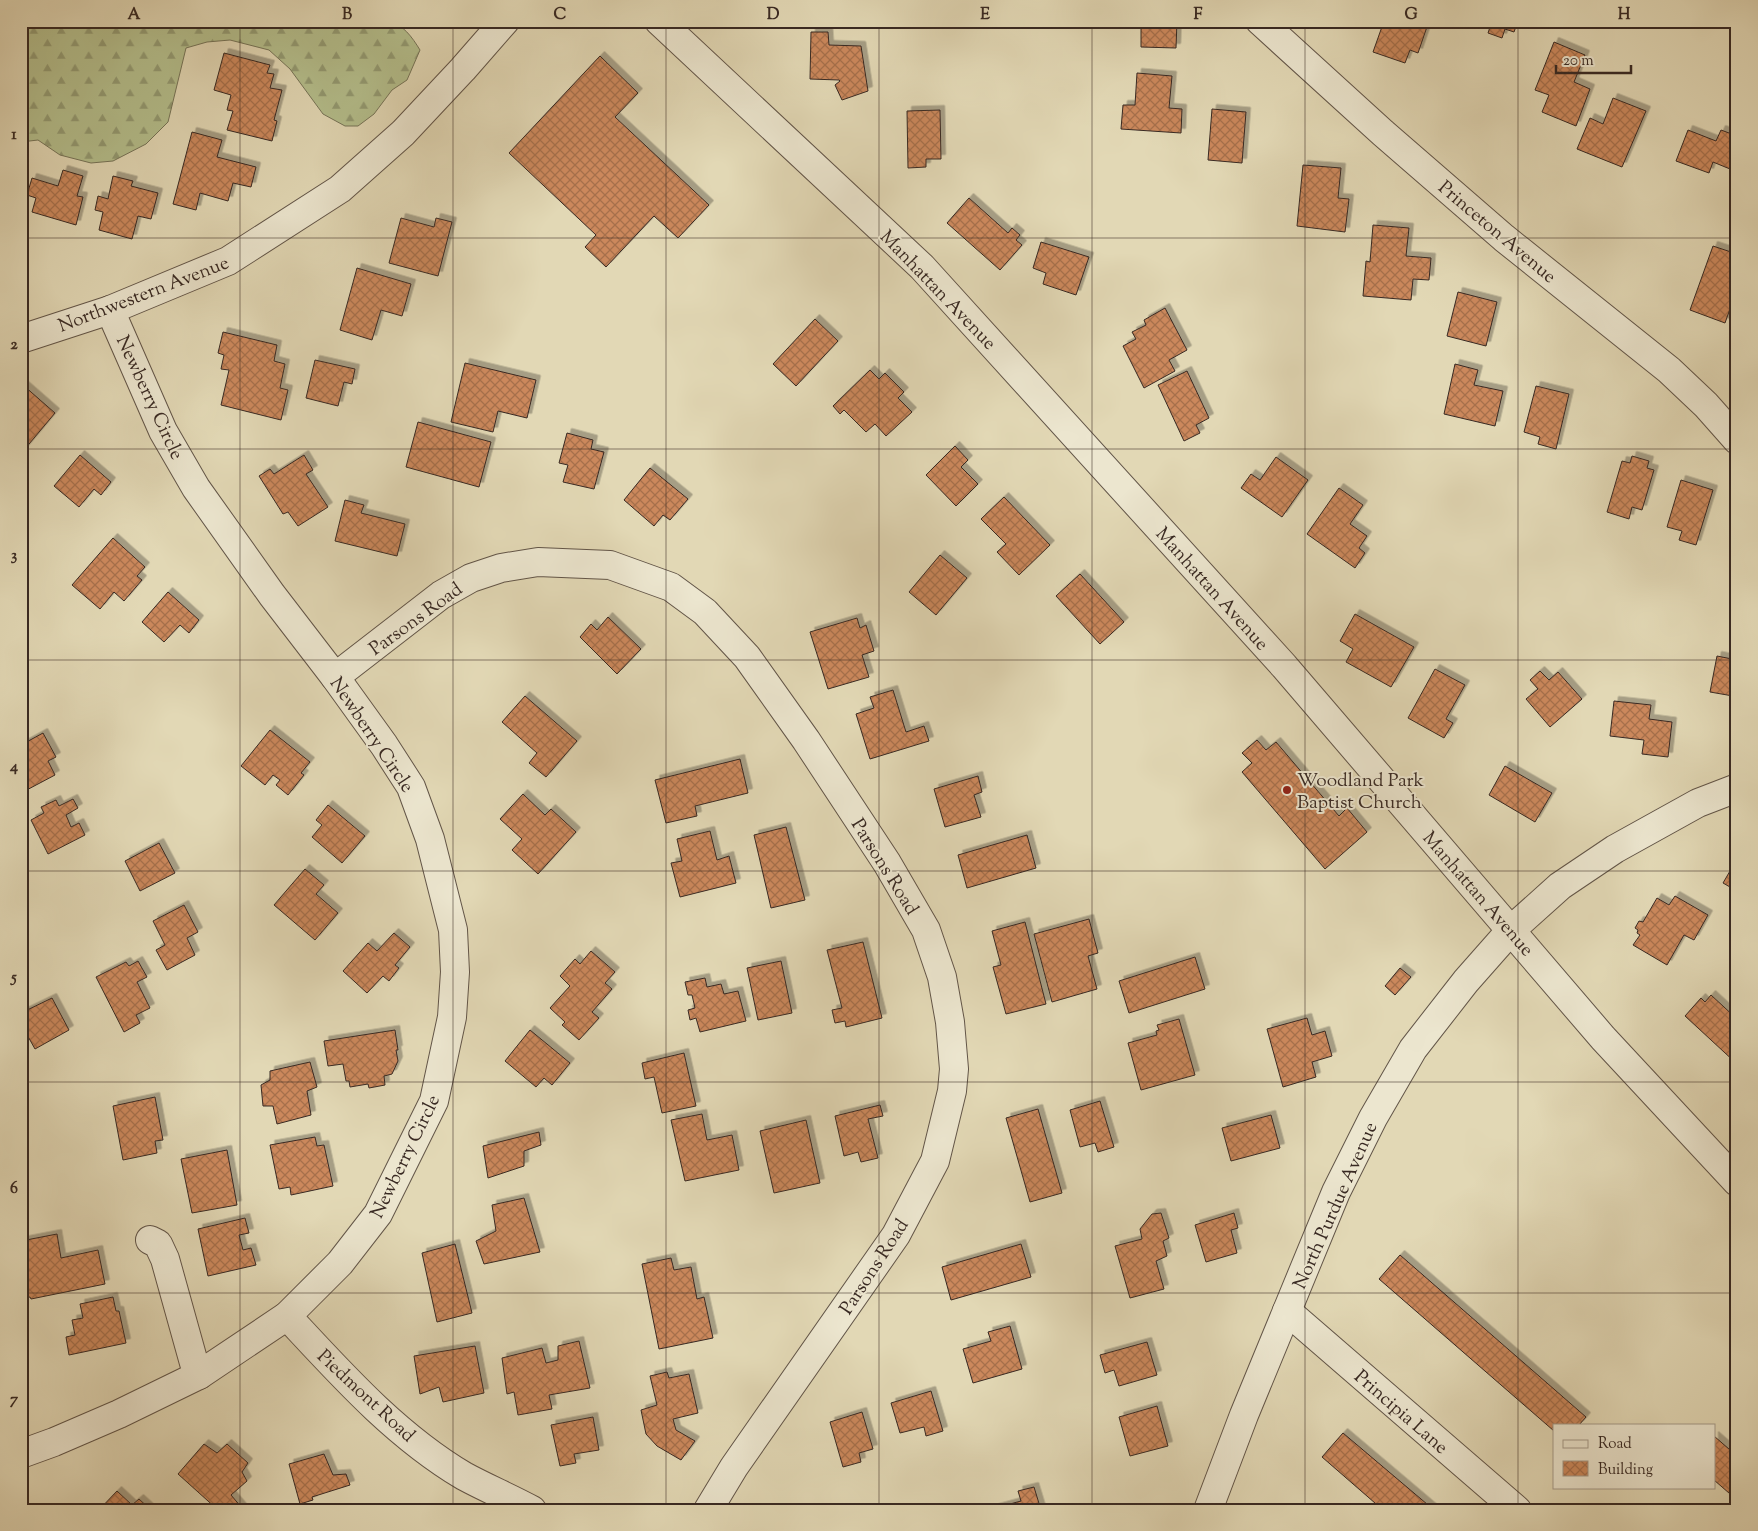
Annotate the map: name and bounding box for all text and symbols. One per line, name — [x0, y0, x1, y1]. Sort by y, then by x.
text: A — [128, 4, 141, 27]
text: B — [342, 4, 352, 27]
text: C — [554, 4, 567, 27]
text: D — [767, 4, 780, 27]
text: E — [980, 4, 990, 27]
text: F — [1194, 4, 1203, 27]
text: G — [1404, 4, 1418, 27]
text: H — [1618, 4, 1631, 27]
scale bar — [1556, 42, 1630, 74]
text: 20 m — [1563, 51, 1594, 72]
text: 1 — [11, 124, 17, 147]
street label: Princeton Avenue — [1431, 175, 1561, 291]
street label: Manhattan Avenue — [873, 225, 1002, 357]
street label: Northwestern Avenue — [55, 250, 233, 340]
street label: Newberry Circle — [108, 331, 189, 465]
text: 2 — [10, 334, 18, 357]
street label: Manhattan Avenue — [1148, 522, 1274, 657]
text: 3 — [11, 545, 18, 568]
street label: Parsons Road — [364, 577, 469, 663]
street label: Newberry Circle — [322, 672, 420, 799]
text: 4 — [9, 756, 18, 779]
place label: Woodland Park Baptist Church — [1297, 768, 1425, 817]
marker: Woodland Park Baptist Church — [1281, 784, 1293, 796]
street label: Parsons Road — [843, 814, 924, 921]
street label: Manhattan Avenue — [1415, 826, 1539, 963]
text: 5 — [9, 967, 17, 990]
street label: Newberry Circle — [365, 1091, 448, 1223]
street label: North Purdue Avenue — [1287, 1118, 1385, 1294]
text: 6 — [10, 1178, 18, 1201]
street label: Parsons Road — [834, 1214, 916, 1321]
street label: Piedmont Road — [310, 1344, 421, 1450]
street label: Principia Lane — [1347, 1364, 1453, 1461]
text: 7 — [10, 1389, 19, 1412]
legend — [1553, 1424, 1716, 1488]
text: Road — [1598, 1434, 1632, 1455]
text: Building — [1598, 1460, 1653, 1481]

